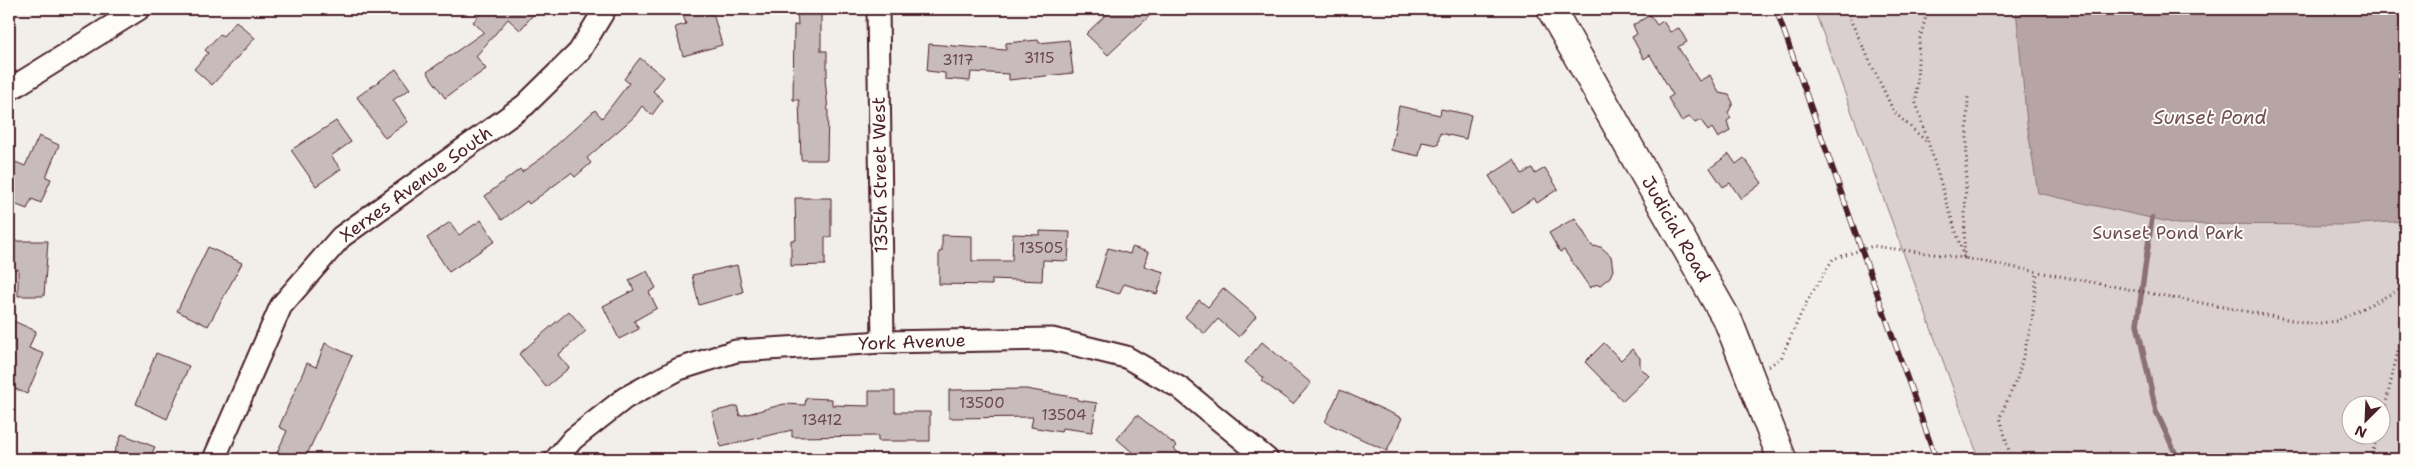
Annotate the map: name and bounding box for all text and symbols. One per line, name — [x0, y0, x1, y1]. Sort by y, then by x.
house number: 3115 — [1024, 48, 1054, 68]
house number: 3117 — [942, 50, 974, 70]
street label: 135th Street West — [867, 96, 893, 254]
water label: Sunset Pond — [2153, 105, 2267, 130]
street label: Xerxes Avenue South — [335, 121, 497, 247]
street label: Judicial Road — [1636, 172, 1716, 286]
park label: Sunset Pond Park — [2092, 221, 2244, 245]
house number: 13505 — [1019, 238, 1063, 258]
street label: York Avenue — [858, 328, 966, 356]
house number: 13500 — [959, 393, 1005, 413]
north arrow — [2342, 396, 2392, 446]
house number: 13504 — [1041, 405, 1087, 425]
house number: 13412 — [801, 410, 843, 430]
text: N — [2352, 421, 2369, 442]

